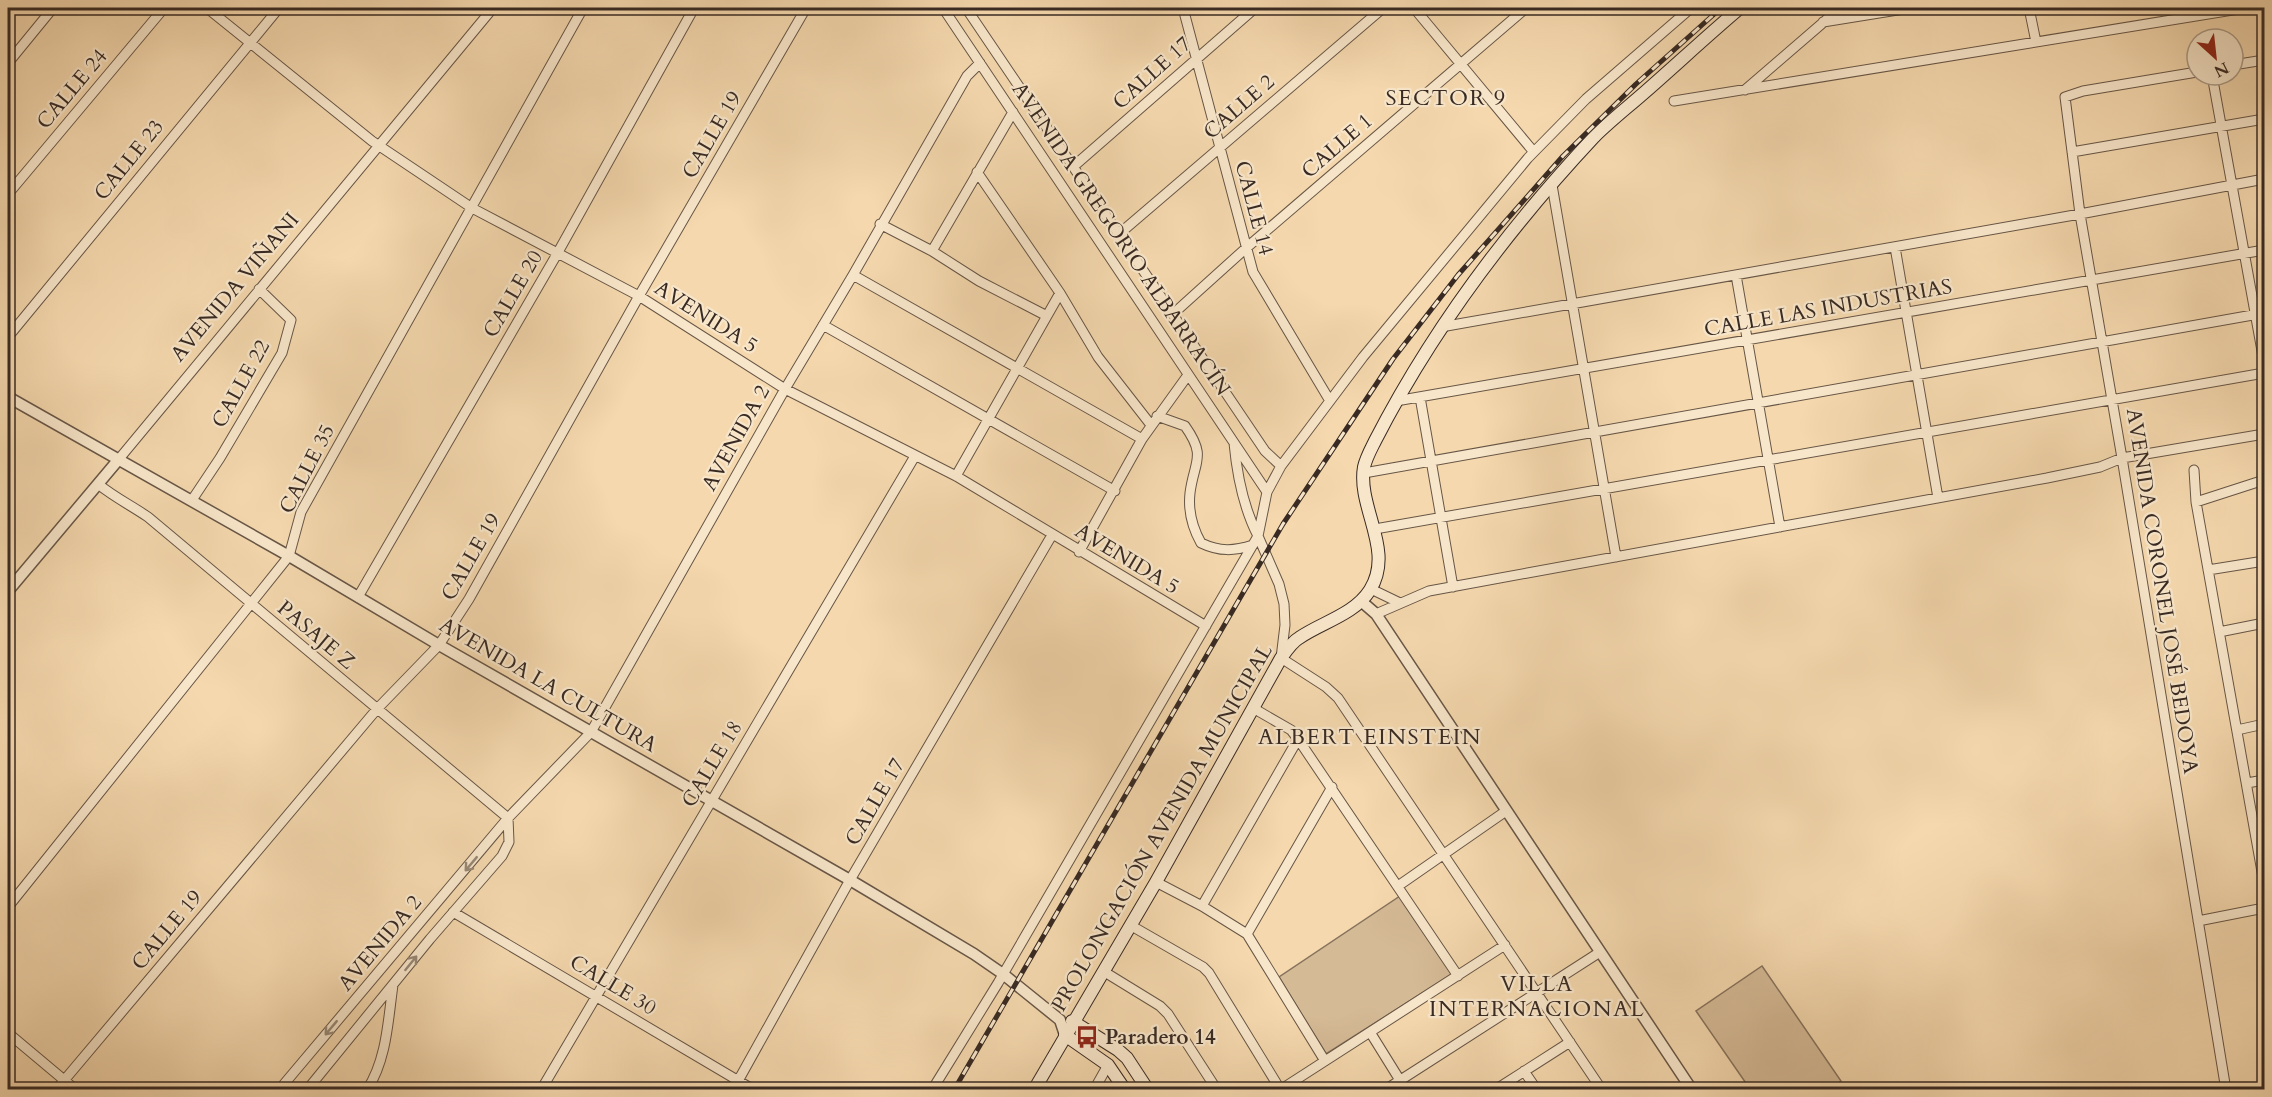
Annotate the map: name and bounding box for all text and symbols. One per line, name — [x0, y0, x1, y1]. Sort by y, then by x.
north arrow — [2185, 27, 2245, 87]
street label: CALLE 17 — [1106, 30, 1198, 116]
street label: CALLE 24 — [30, 43, 114, 135]
text: N — [2210, 57, 2233, 82]
street label: CALLE 2 — [1197, 68, 1281, 146]
street label: AVENIDA GREGORIO ALBARRACÍN — [1005, 76, 1237, 402]
district label: SECTOR 9 — [1386, 83, 1507, 113]
street label: CALLE 19 — [675, 86, 749, 184]
street label: CALLE 1 — [1295, 107, 1379, 185]
street label: CALLE 23 — [87, 113, 171, 207]
street label: CALLE 14 — [1228, 158, 1281, 259]
street label: AVENIDA VIÑANI — [163, 206, 306, 368]
street label: CALLE 20 — [476, 245, 550, 343]
street label: CALLE LAS INDUSTRIAS — [1702, 272, 1954, 344]
street label: AVENIDA 5 — [649, 274, 763, 360]
street label: CALLE 22 — [205, 335, 277, 433]
street label: AVENIDA 2 — [695, 380, 777, 496]
street label: AVENIDA CORONEL JOSÉ BEDOYA — [2119, 406, 2205, 776]
street label: CALLE 35 — [272, 419, 342, 519]
street label: CALLE 19 — [434, 508, 508, 606]
street label: AVENIDA 5 — [1069, 516, 1185, 602]
street label: PASAJE Z — [271, 594, 361, 676]
street label: AVENIDA LA CULTURA — [434, 611, 662, 759]
street label: PROLONGACIÓN AVENIDA MUNICIPAL — [1044, 638, 1280, 1017]
street label: CALLE 18 — [675, 715, 749, 813]
district label: ALBERT EINSTEIN — [1258, 722, 1482, 752]
street label: CALLE 17 — [838, 753, 912, 851]
one-way arrow — [464, 855, 477, 871]
street label: CALLE 19 — [125, 884, 209, 976]
street label: AVENIDA 2 — [331, 889, 429, 997]
street label: CALLE 30 — [564, 948, 662, 1022]
one-way arrow — [404, 955, 417, 971]
district label: VILLA INTERNACIONAL — [1429, 969, 1645, 1024]
one-way arrow — [324, 1020, 338, 1035]
place label: Paradero 14 — [1105, 1023, 1216, 1052]
bus stop icon: Paradero 14 — [1074, 1024, 1100, 1050]

